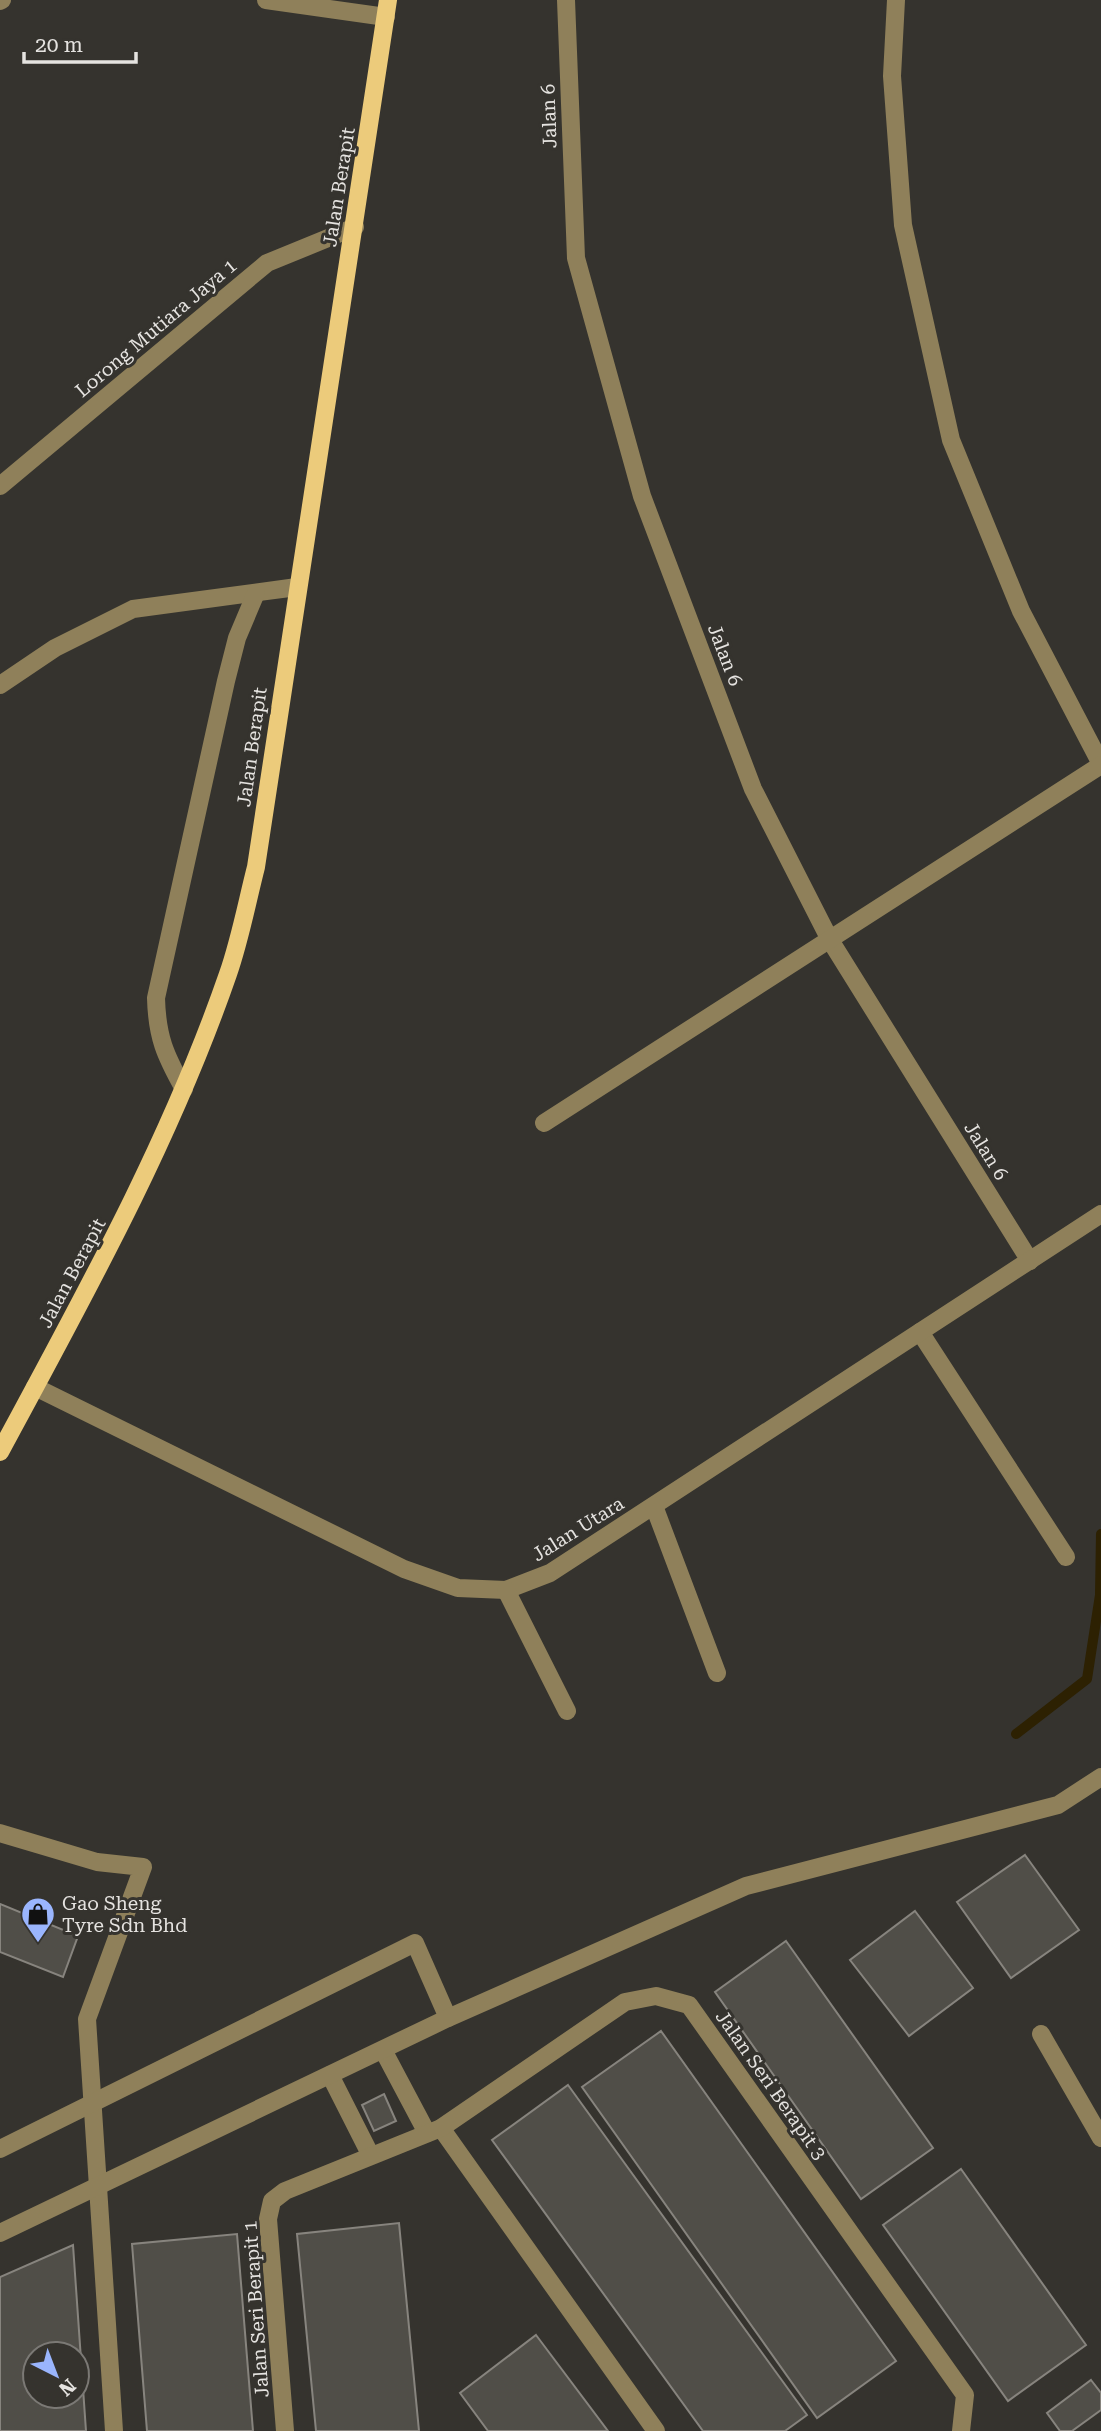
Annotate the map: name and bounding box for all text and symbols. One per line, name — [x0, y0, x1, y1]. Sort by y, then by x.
scale bar — [24, 21, 136, 65]
text: 20 m — [35, 33, 83, 57]
street label: Jalan 6 — [536, 83, 562, 149]
street label: Jalan Berapit — [318, 126, 360, 248]
street label: Lorong Mutiara Jaya 1 — [71, 254, 241, 402]
street label: Jalan 6 — [703, 621, 747, 689]
street label: Jalan Berapit — [232, 686, 272, 808]
street label: Jalan 6 — [959, 1118, 1013, 1184]
street label: Jalan Berapit — [34, 1214, 110, 1332]
street label: Jalan Utara — [528, 1491, 629, 1566]
place label: Gao Sheng Tyre Sdn Bhd — [62, 1892, 187, 1937]
shop icon: Gao Sheng Tyre Sdn Bhd — [19, 1895, 57, 1944]
street label: Jalan Seri Berapit 3 — [711, 2006, 831, 2164]
street label: Jalan Seri Berapit 1 — [238, 2220, 274, 2398]
north arrow — [21, 2340, 91, 2410]
text: N — [54, 2374, 80, 2401]

